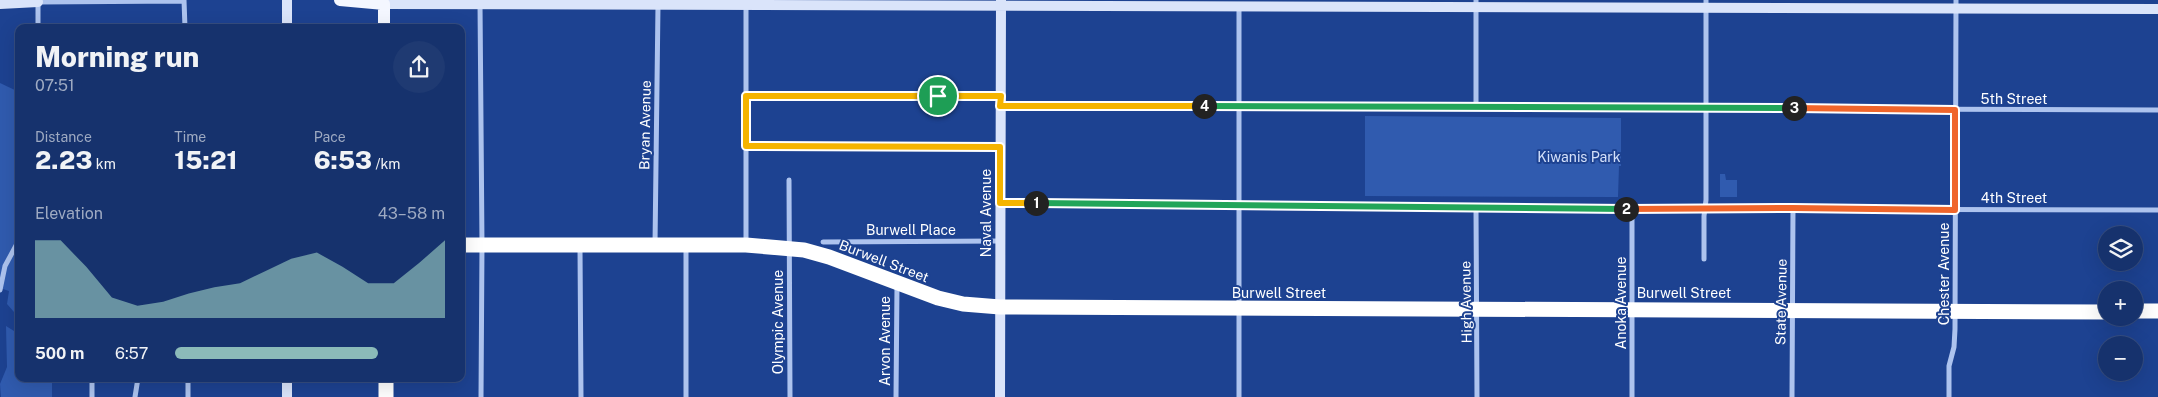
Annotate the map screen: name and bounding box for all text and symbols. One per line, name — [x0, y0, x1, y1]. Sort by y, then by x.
text: Morning run — [35, 40, 199, 73]
button: share — [393, 41, 445, 93]
pin — [917, 75, 959, 117]
text: 07:51 — [35, 76, 74, 95]
street label: Bryan Avenue — [636, 80, 654, 170]
icon: arrive — [924, 82, 952, 110]
street label: 5th Street — [1981, 91, 2047, 107]
pin: 4 — [1192, 94, 1216, 118]
pin: 3 — [1782, 96, 1806, 120]
text: 4 — [1200, 98, 1209, 114]
text: 3 — [1790, 100, 1799, 116]
text: Distance — [35, 129, 92, 145]
text: Time — [174, 129, 206, 145]
text: Pace — [314, 129, 346, 145]
text: 2.23 — [35, 145, 92, 175]
text: 15:21 — [174, 145, 238, 175]
text: 6:53 — [314, 145, 372, 175]
park label: Kiwanis Park — [1537, 149, 1621, 165]
text: km — [92, 156, 116, 172]
text: /km — [372, 156, 400, 172]
street label: Naval Avenue — [978, 169, 994, 257]
pin: 1 — [1024, 190, 1048, 216]
street label: 4th Street — [1981, 190, 2047, 206]
text: 1 — [1034, 195, 1040, 211]
pin: 2 — [1614, 196, 1638, 222]
text: 2 — [1622, 201, 1631, 217]
text: Elevation — [35, 204, 103, 223]
text: 43–58 m — [378, 204, 445, 223]
street label: Burwell Place — [866, 222, 956, 238]
street label: Chester Avenue — [1936, 223, 1952, 325]
map controls — [2098, 226, 2143, 381]
button: layers — [2098, 226, 2143, 271]
street label: Burwell Street — [837, 237, 931, 285]
street label: Anoka Avenue — [1613, 257, 1629, 349]
street label: State Avenue — [1772, 259, 1790, 345]
street label: High Avenue — [1457, 261, 1475, 343]
street label: Olympic Avenue — [770, 270, 786, 374]
button: + — [2098, 281, 2143, 326]
street label: Burwell Street — [1232, 285, 1326, 301]
street label: Burwell Street — [1637, 285, 1731, 301]
street label: Arvon Avenue — [877, 296, 893, 386]
button: − — [2098, 336, 2143, 381]
text: 500 m — [35, 344, 84, 363]
text: 6:57 — [115, 344, 148, 363]

